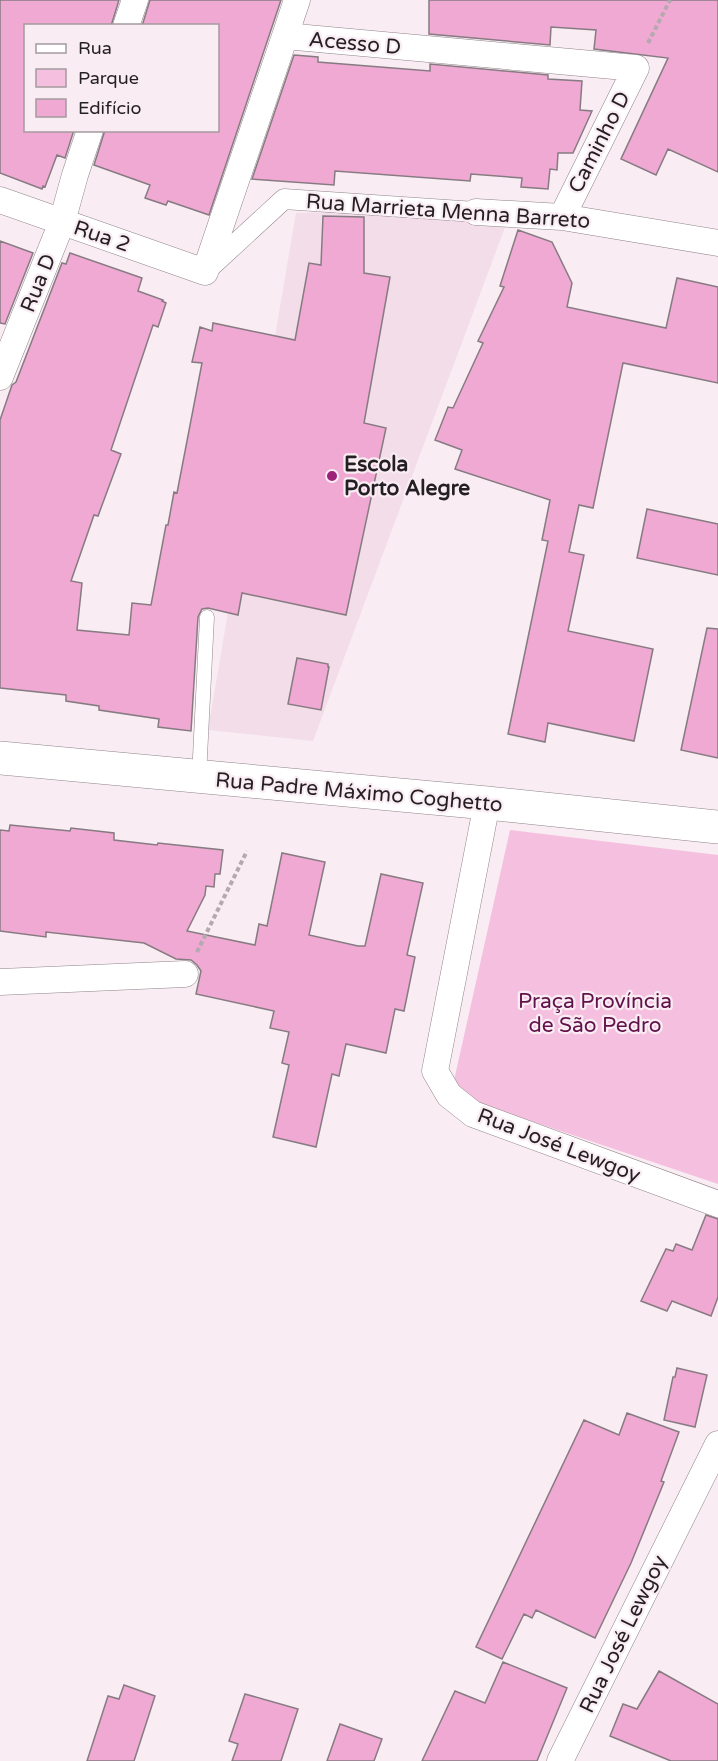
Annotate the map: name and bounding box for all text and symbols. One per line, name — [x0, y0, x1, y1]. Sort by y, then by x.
legend — [24, 24, 219, 132]
street label: Acesso D — [308, 27, 402, 60]
text: Rua — [78, 37, 112, 59]
text: Parque — [78, 67, 139, 89]
street label: Caminho D — [563, 87, 636, 197]
text: Edifício — [78, 97, 142, 119]
street label: Rua Marrieta Menna Barreto — [305, 189, 591, 234]
street label: Rua 2 — [70, 215, 133, 258]
street label: Rua D — [15, 250, 61, 316]
place label: Escola Porto Alegre — [344, 452, 470, 501]
marker: Escola Porto Alegre — [325, 469, 339, 483]
street label: Rua Padre Máximo Coghetto — [214, 767, 504, 818]
park label: Praça Província de São Pedro — [518, 989, 672, 1038]
street label: Rua José Lewgoy — [474, 1103, 644, 1188]
street label: Rua José Lewgoy — [574, 1551, 672, 1717]

